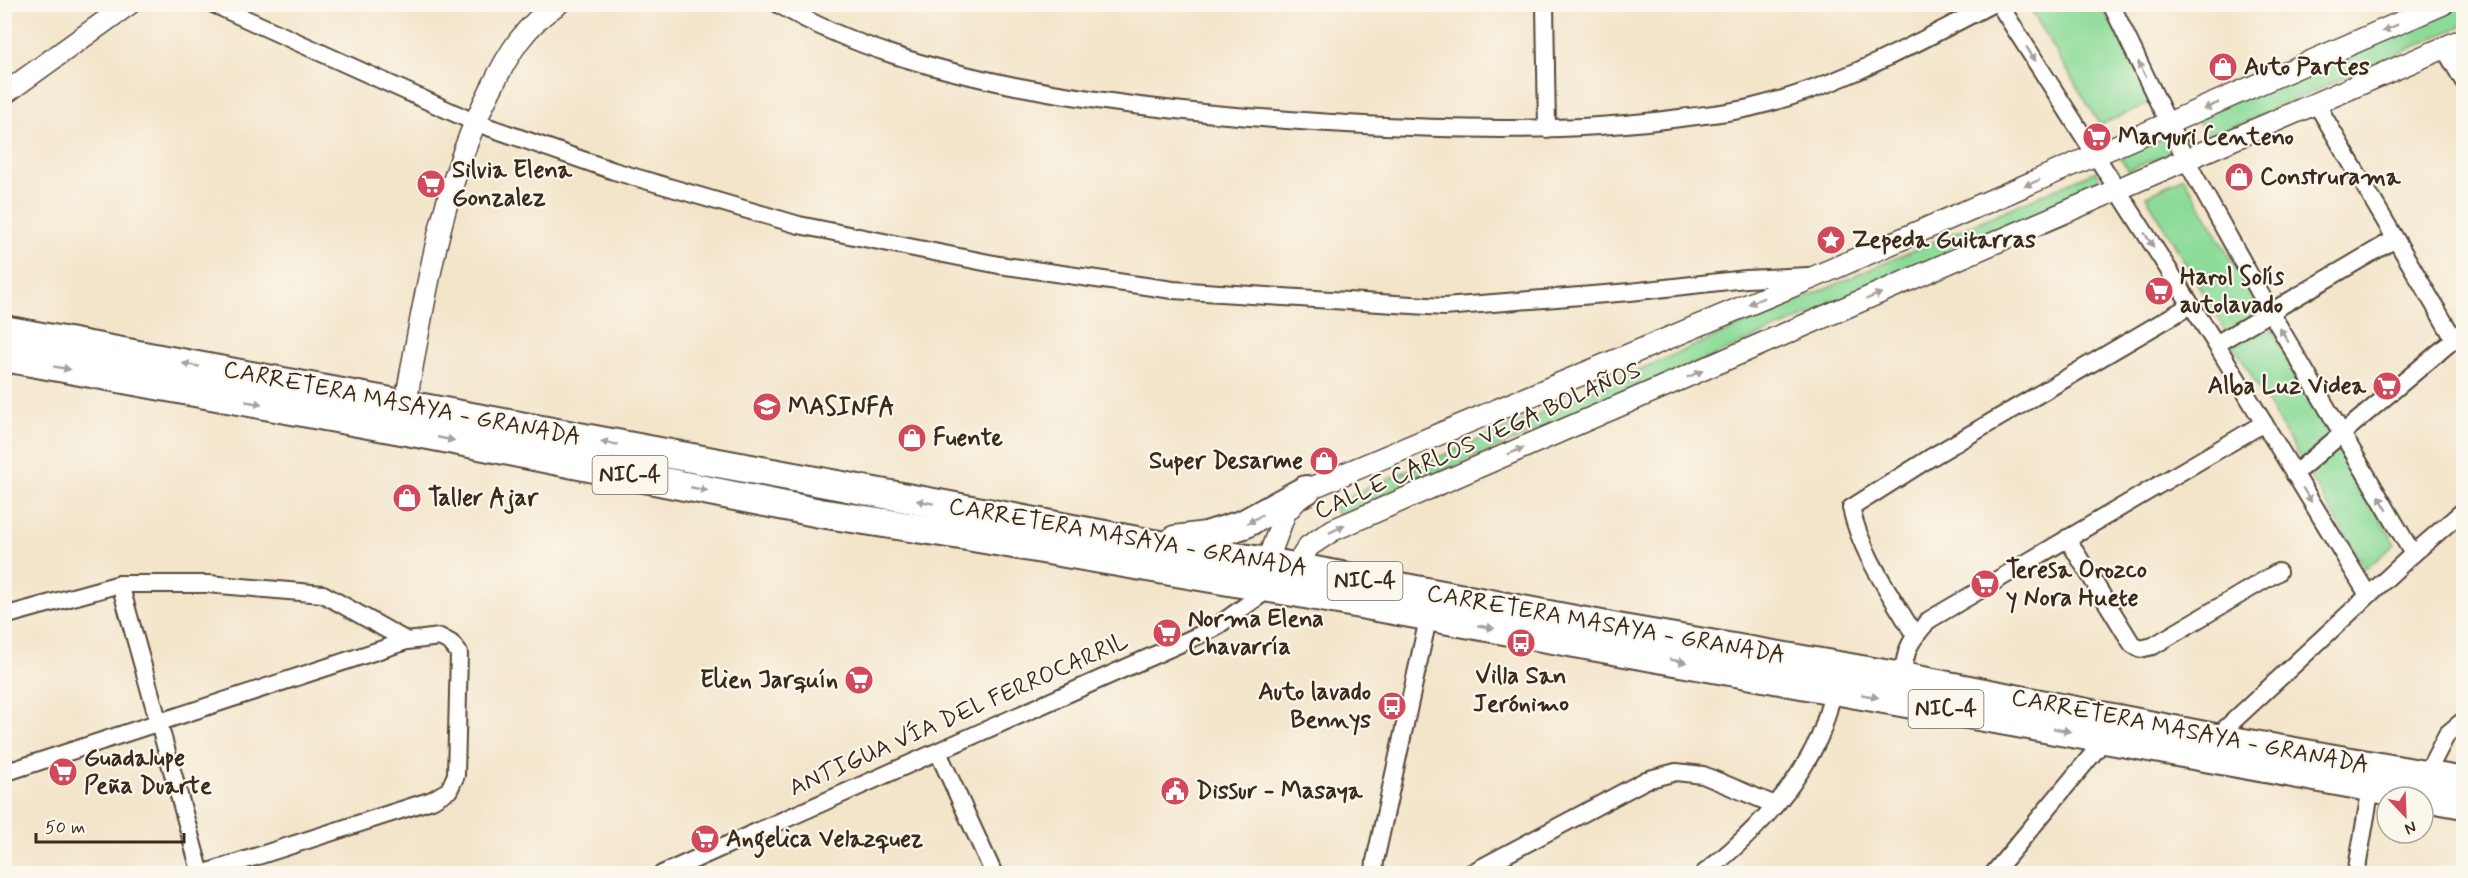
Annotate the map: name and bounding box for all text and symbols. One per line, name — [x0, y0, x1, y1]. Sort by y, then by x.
one-way arrow — [2380, 23, 2398, 33]
one-way arrow — [2025, 46, 2036, 62]
shop icon: Auto Partes — [2207, 51, 2239, 83]
place label: Auto Partes — [2244, 52, 2370, 83]
one-way arrow — [2137, 61, 2146, 78]
one-way arrow — [2202, 102, 2220, 111]
supermarket icon: Maryuri Centeno — [2081, 121, 2113, 153]
place label: Maryuri Centeno — [2118, 122, 2294, 153]
place label: Silvia Elena Gonzalez — [452, 155, 572, 214]
shop icon: Construrama — [2223, 161, 2255, 193]
place label: Construrama — [2260, 162, 2401, 193]
supermarket icon: Silvia Elena Gonzalez — [415, 168, 447, 200]
one-way arrow — [2022, 178, 2040, 188]
place icon: Zepeda Guitarras — [1815, 224, 1847, 256]
place label: Zepeda Guitarras — [1852, 225, 2036, 256]
one-way arrow — [2143, 232, 2154, 248]
place label: Harol Solís autolavado — [2180, 262, 2284, 321]
supermarket icon: Harol Solís autolavado — [2143, 275, 2175, 307]
one-way arrow — [1865, 291, 1883, 300]
one-way arrow — [1747, 296, 1765, 306]
one-way arrow — [2279, 326, 2289, 343]
street label: CARRETERA MASAYA - GRANADA — [221, 354, 583, 454]
street label: CALLE CARLOS VEGA BOLAÑOS — [1310, 355, 1646, 527]
one-way arrow — [181, 360, 200, 369]
one-way arrow — [53, 364, 72, 373]
one-way arrow — [1687, 369, 1705, 379]
supermarket icon: Alba Luz Videa — [2371, 370, 2403, 402]
place label: Alba Luz Videa — [2208, 371, 2367, 402]
school or university icon: MASINFA — [751, 391, 783, 423]
place label: MASINFA — [788, 392, 895, 423]
one-way arrow — [245, 399, 264, 408]
shop icon: Fuente — [896, 422, 928, 454]
place label: Fuente — [933, 423, 1004, 454]
one-way arrow — [436, 434, 455, 444]
one-way arrow — [600, 438, 619, 447]
shop icon: Super Desarme — [1308, 445, 1340, 477]
place label: Super Desarme — [1149, 446, 1303, 477]
one-way arrow — [1508, 446, 1526, 456]
road number: NIC-4 — [592, 456, 668, 494]
shop icon: Taller Ajar — [391, 482, 423, 514]
place label: Taller Ajar — [428, 483, 539, 514]
one-way arrow — [689, 485, 708, 494]
one-way arrow — [2302, 487, 2313, 503]
street label: CARRETERA MASAYA - GRANADA — [946, 491, 1310, 585]
one-way arrow — [2378, 495, 2389, 511]
one-way arrow — [915, 497, 934, 506]
one-way arrow — [1247, 513, 1263, 524]
one-way arrow — [1329, 524, 1347, 534]
place label: Teresa Orozco y Nora Huete — [2006, 555, 2147, 614]
road number: NIC-4 — [1328, 562, 1402, 600]
supermarket icon: Teresa Orozco y Nora Huete — [1969, 568, 2001, 600]
street label: CARRETERA MASAYA - GRANADA — [1424, 578, 1788, 672]
place label: Norma Elena Chavarría — [1188, 604, 1324, 663]
supermarket icon: Norma Elena Chavarría — [1151, 617, 1183, 649]
one-way arrow — [1476, 622, 1495, 631]
street label: ANTIGUA VÍA DEL FERROCARRIL — [784, 625, 1134, 804]
bus stop icon: Villa San Jerónimo — [1505, 627, 1537, 659]
one-way arrow — [1668, 657, 1687, 666]
place label: Villa San Jerónimo — [1473, 661, 1569, 720]
supermarket icon: Elien Jarquín — [843, 664, 875, 696]
place label: Elien Jarquín — [700, 665, 838, 696]
place label: Auto lavado Bennys — [1258, 677, 1371, 736]
street label: CARRETERA MASAYA - GRANADA — [2009, 682, 2371, 782]
bus stop icon: Auto lavado Bennys — [1376, 690, 1408, 722]
road number: NIC-4 — [1908, 690, 1984, 728]
one-way arrow — [1860, 692, 1879, 701]
one-way arrow — [2052, 726, 2071, 735]
place label: Guadalupe Peña Duarte — [84, 743, 212, 802]
supermarket icon: Guadalupe Peña Duarte — [47, 756, 79, 788]
public building icon: Dissur - Masaya — [1159, 775, 1191, 807]
place label: Dissur - Masaya — [1196, 776, 1363, 807]
north arrow — [2375, 785, 2435, 845]
scale bar — [36, 806, 184, 844]
text: 50 m — [45, 816, 85, 840]
text: N — [2401, 816, 2419, 839]
supermarket icon: Angelica Velazquez — [689, 823, 721, 855]
place label: Angelica Velazquez — [726, 824, 923, 858]

